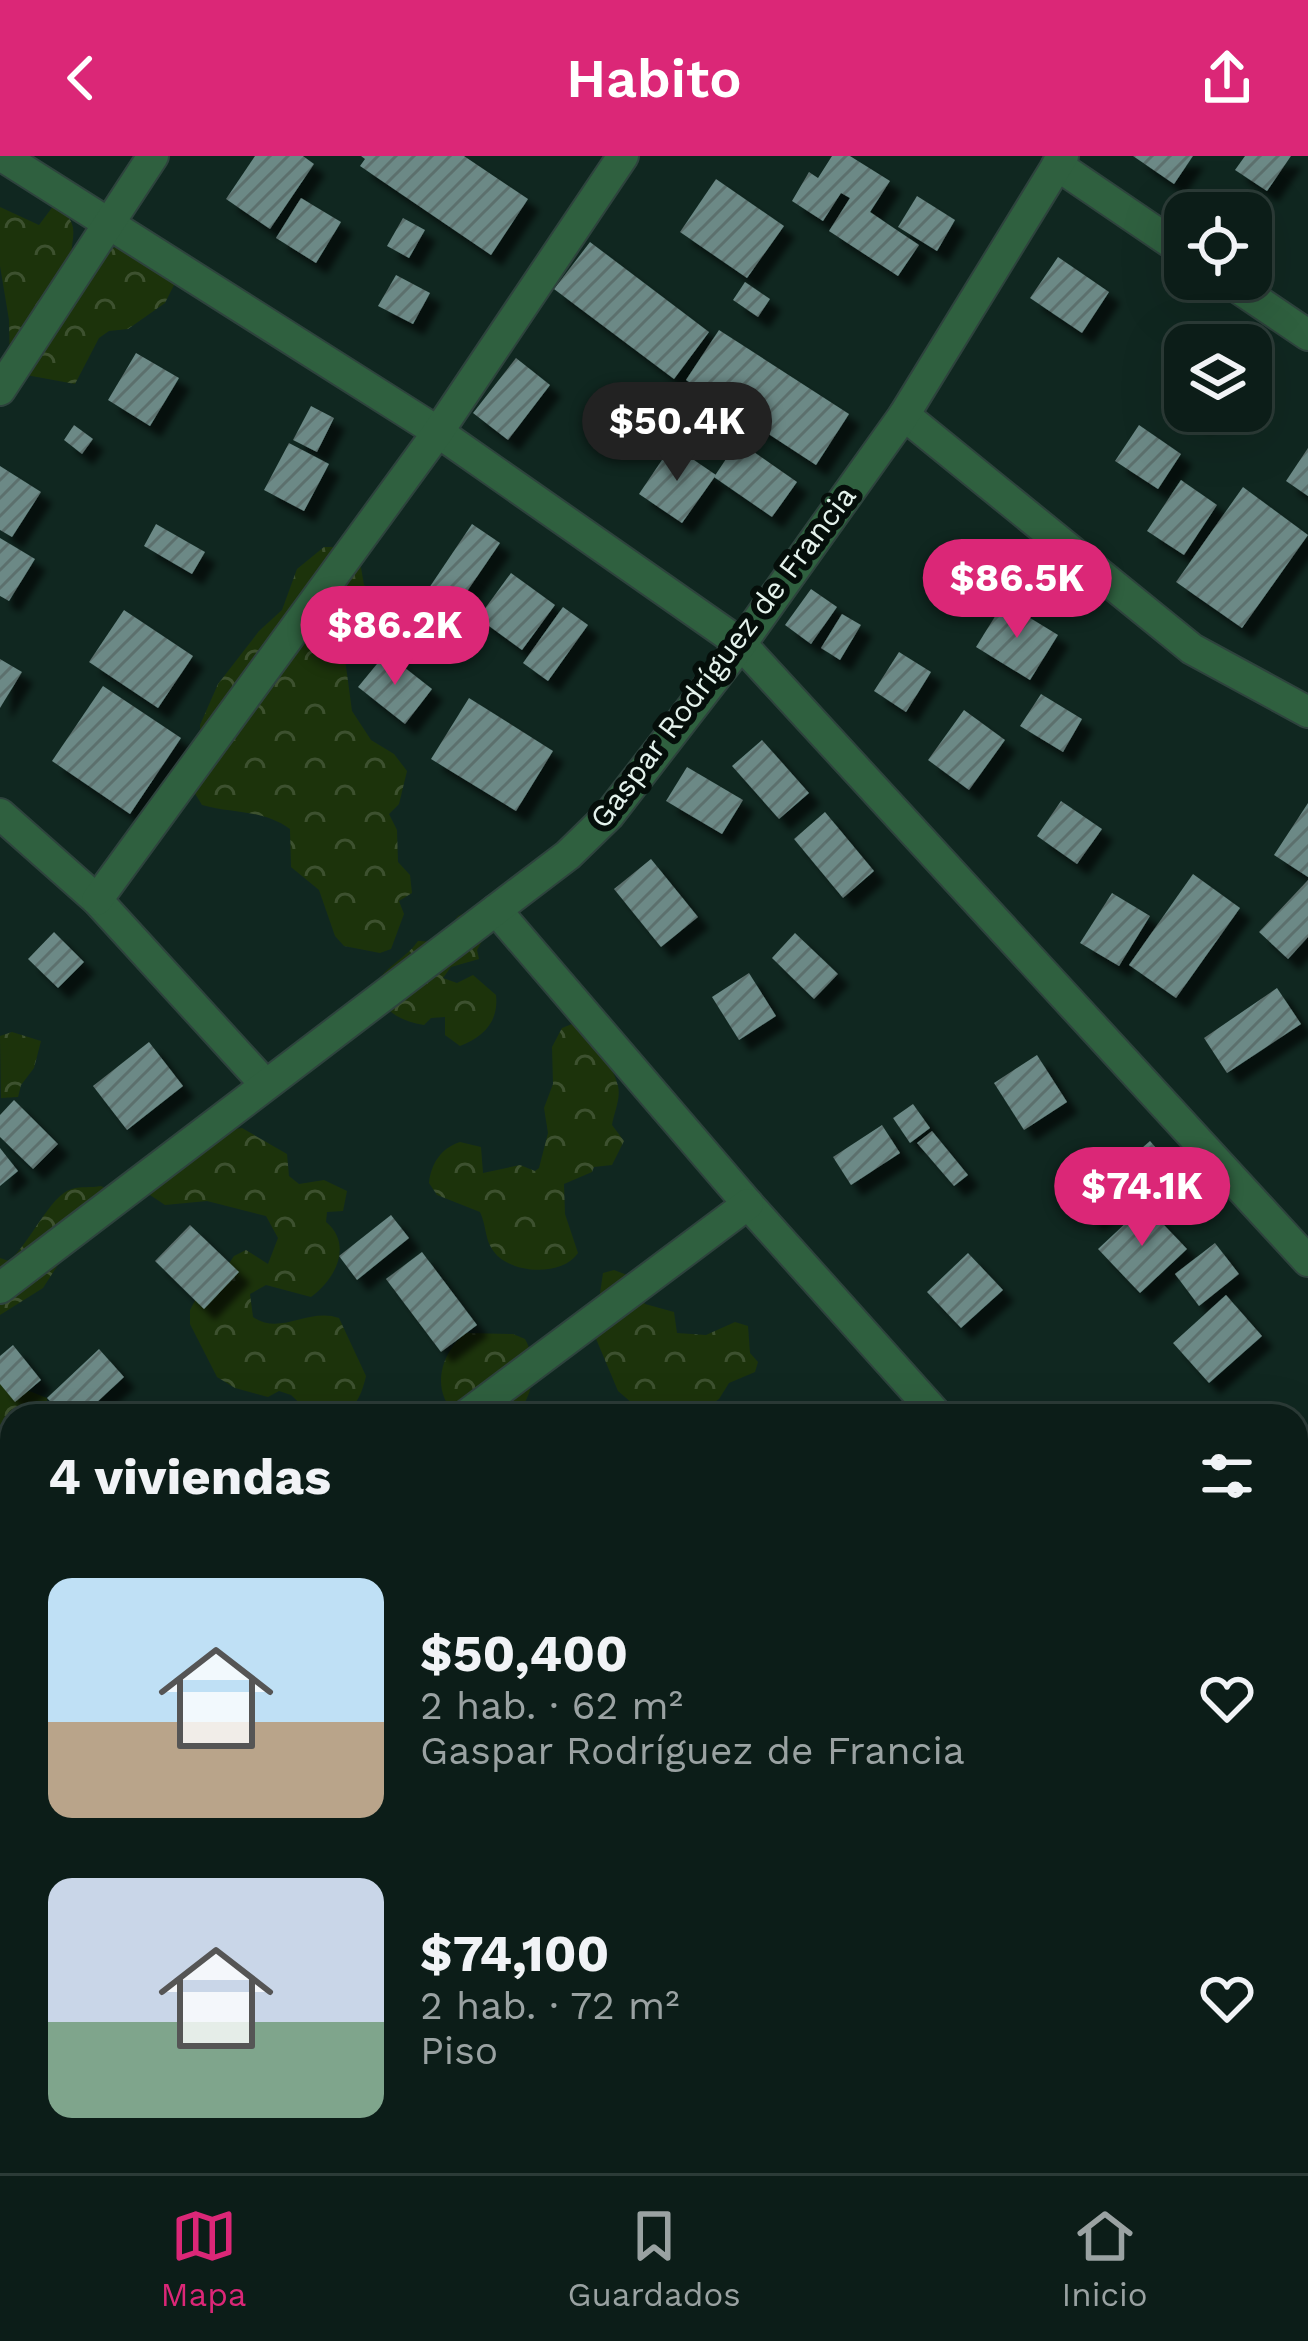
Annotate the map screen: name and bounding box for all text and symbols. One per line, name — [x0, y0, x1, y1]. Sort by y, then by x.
icon: back — [48, 45, 114, 111]
icon: share — [1194, 45, 1260, 111]
text: Habito — [566, 47, 742, 110]
map controls — [1164, 192, 1272, 432]
button: locate — [1164, 192, 1272, 300]
button: layers — [1164, 324, 1272, 432]
pin: $50.4K — [579, 382, 775, 484]
text: $50.4K — [609, 398, 745, 443]
street label: Gaspar Rodríguez de Francia — [583, 479, 863, 835]
pin: $86.5K — [919, 539, 1115, 641]
text: $86.5K — [950, 555, 1084, 600]
pin: $86.2K — [297, 586, 493, 688]
text: $86.2K — [327, 602, 463, 647]
pin: $74.1K — [1044, 1147, 1240, 1249]
text: $74.1K — [1081, 1163, 1203, 1208]
icon: filters — [1194, 1443, 1260, 1509]
text: 4 viviendas — [48, 1447, 331, 1506]
text: $50,400 — [420, 1624, 628, 1683]
icon: home — [144, 1626, 288, 1770]
icon: heart — [1194, 1665, 1260, 1731]
text: 2 hab. · 62 m² — [420, 1683, 683, 1728]
text: Gaspar Rodríguez de Francia — [420, 1728, 965, 1773]
text: $74,100 — [420, 1924, 609, 1983]
icon: home — [144, 1926, 288, 2070]
icon: heart — [1194, 1965, 1260, 2031]
text: 2 hab. · 72 m² — [420, 1983, 679, 2028]
text: Piso — [420, 2028, 498, 2073]
tab: Mapa — [160, 2203, 247, 2314]
tab: Guardados — [568, 2203, 741, 2314]
tab: Inicio — [1062, 2203, 1147, 2314]

